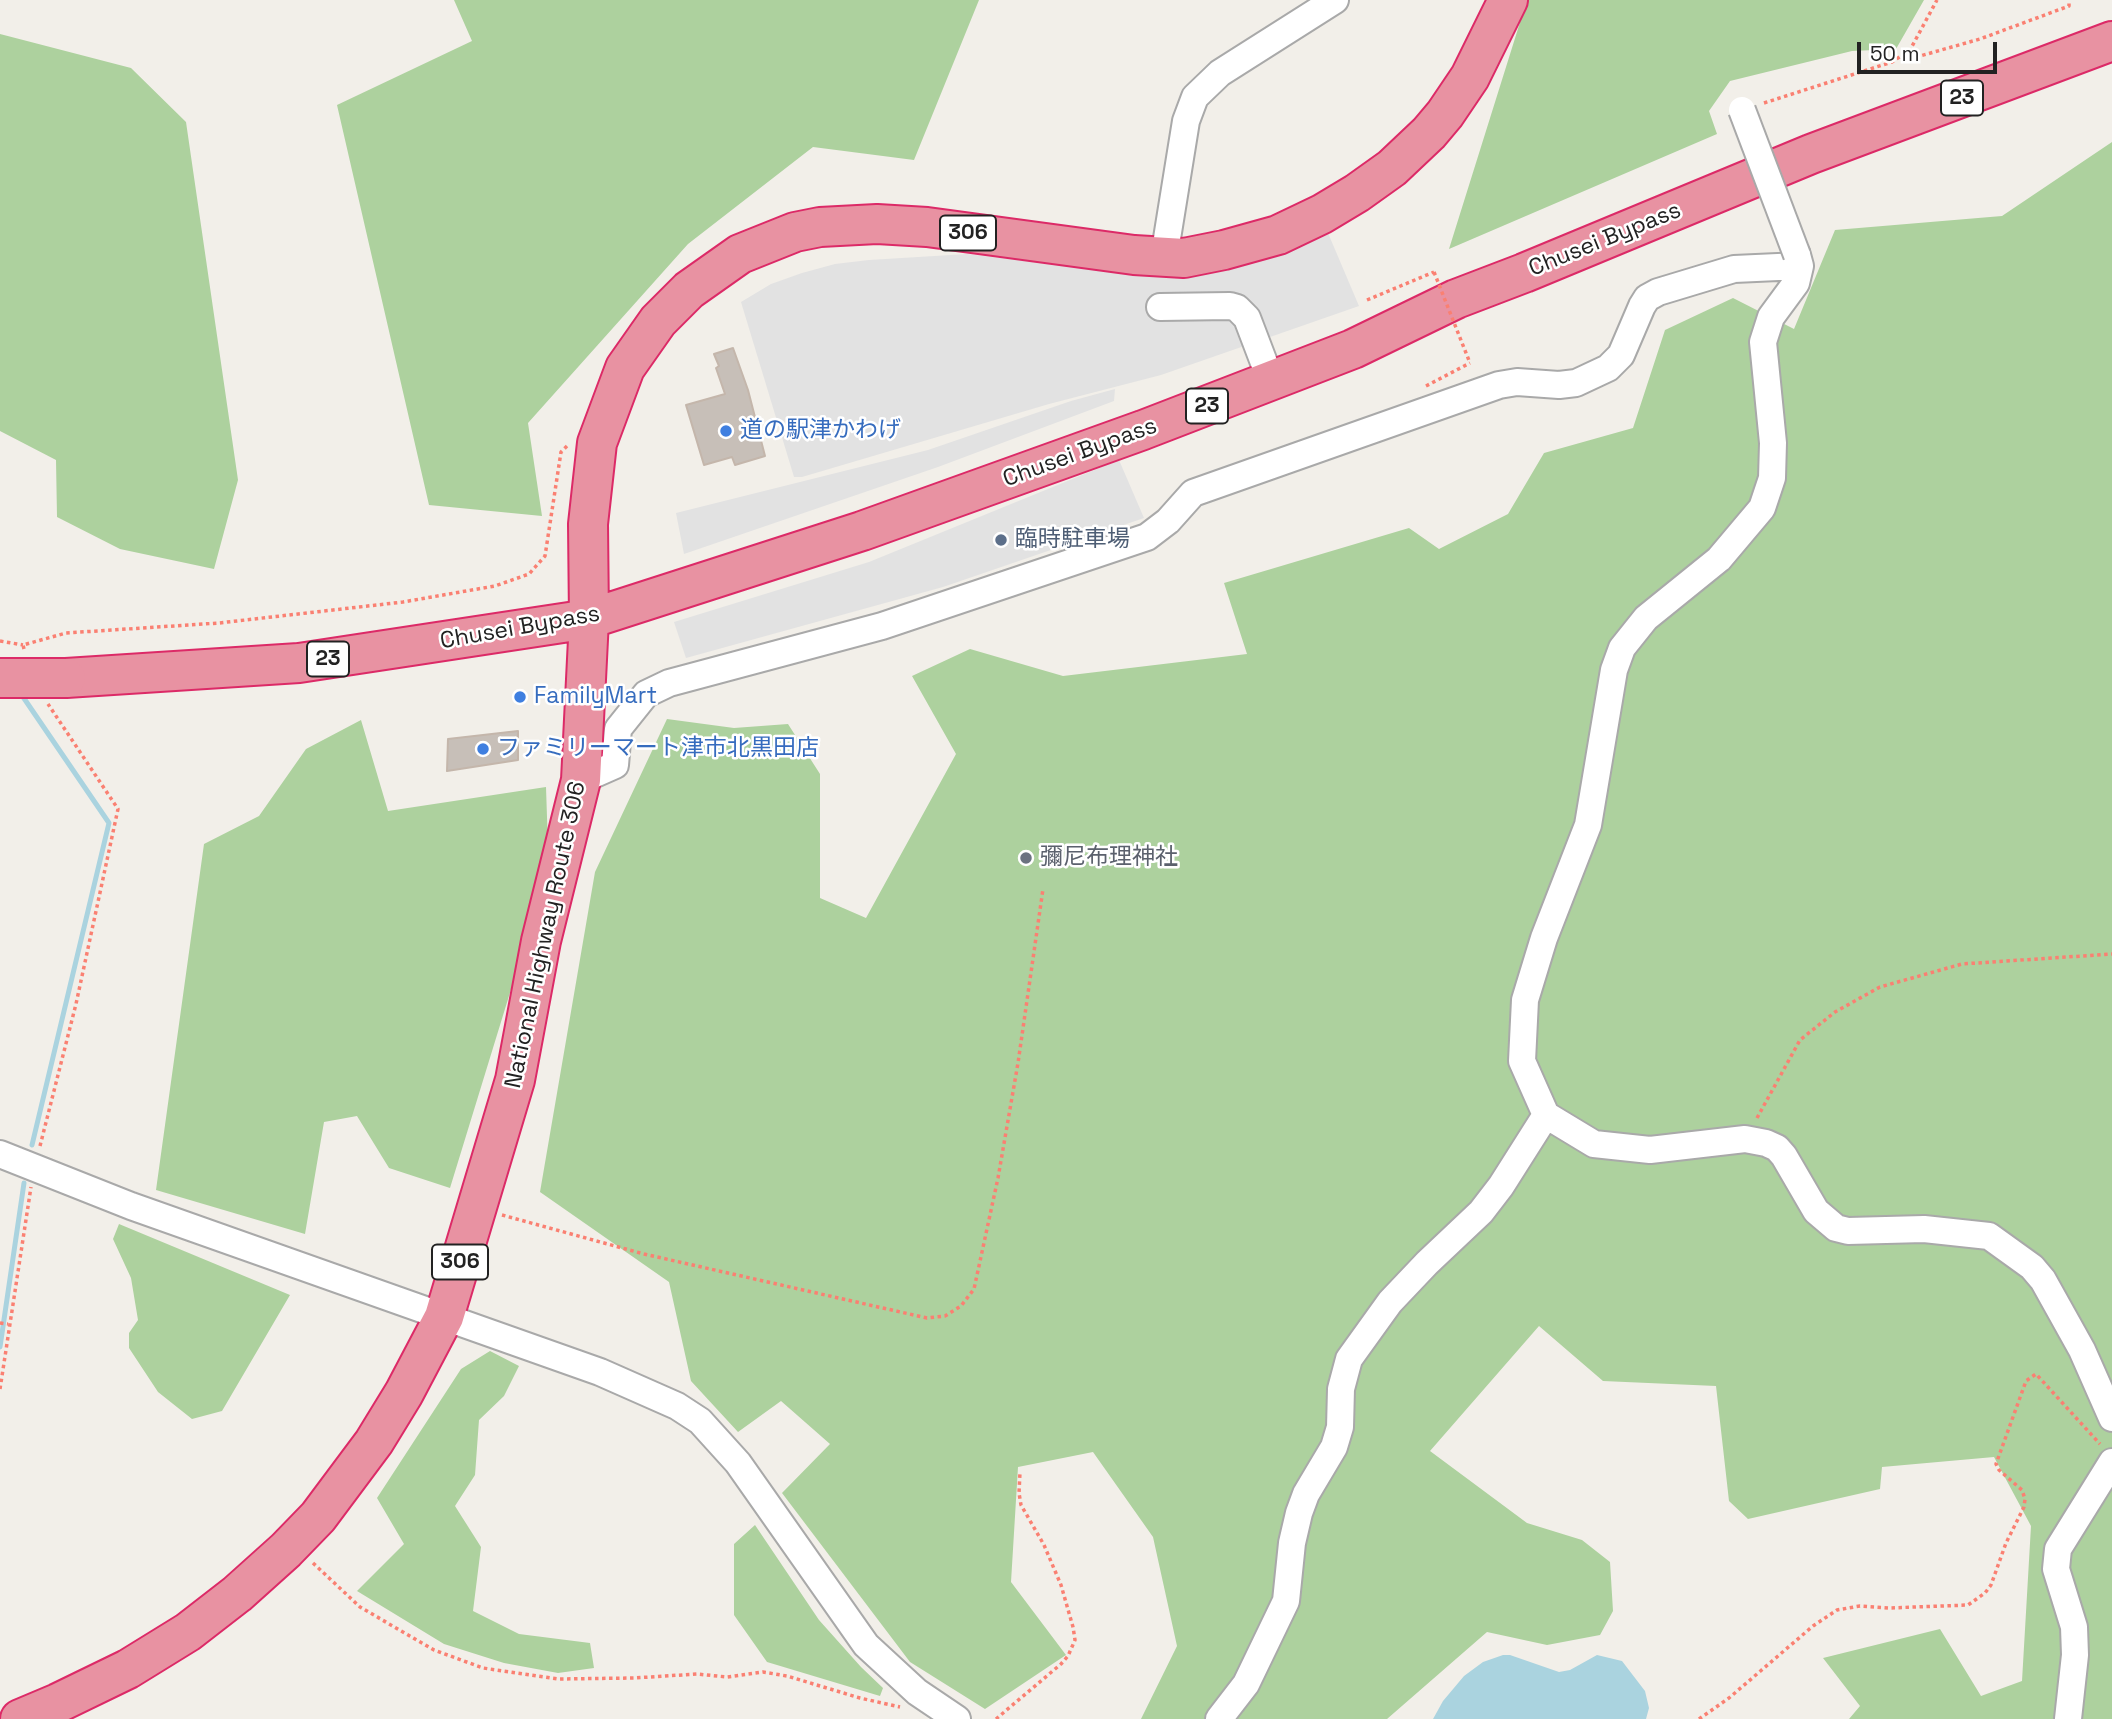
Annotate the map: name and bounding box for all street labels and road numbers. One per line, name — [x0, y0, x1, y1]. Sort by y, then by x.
road number: 23 — [1941, 80, 1983, 116]
street label: Chusei Bypass — [1525, 197, 1685, 283]
road number: 306 — [940, 216, 996, 250]
road number: 23 — [1186, 388, 1228, 424]
street label: Chusei Bypass — [999, 412, 1161, 494]
street label: Chusei Bypass — [438, 600, 602, 656]
road number: 23 — [307, 642, 349, 676]
street label: National Highway Route 306 — [500, 779, 592, 1091]
road number: 306 — [432, 1244, 488, 1280]

